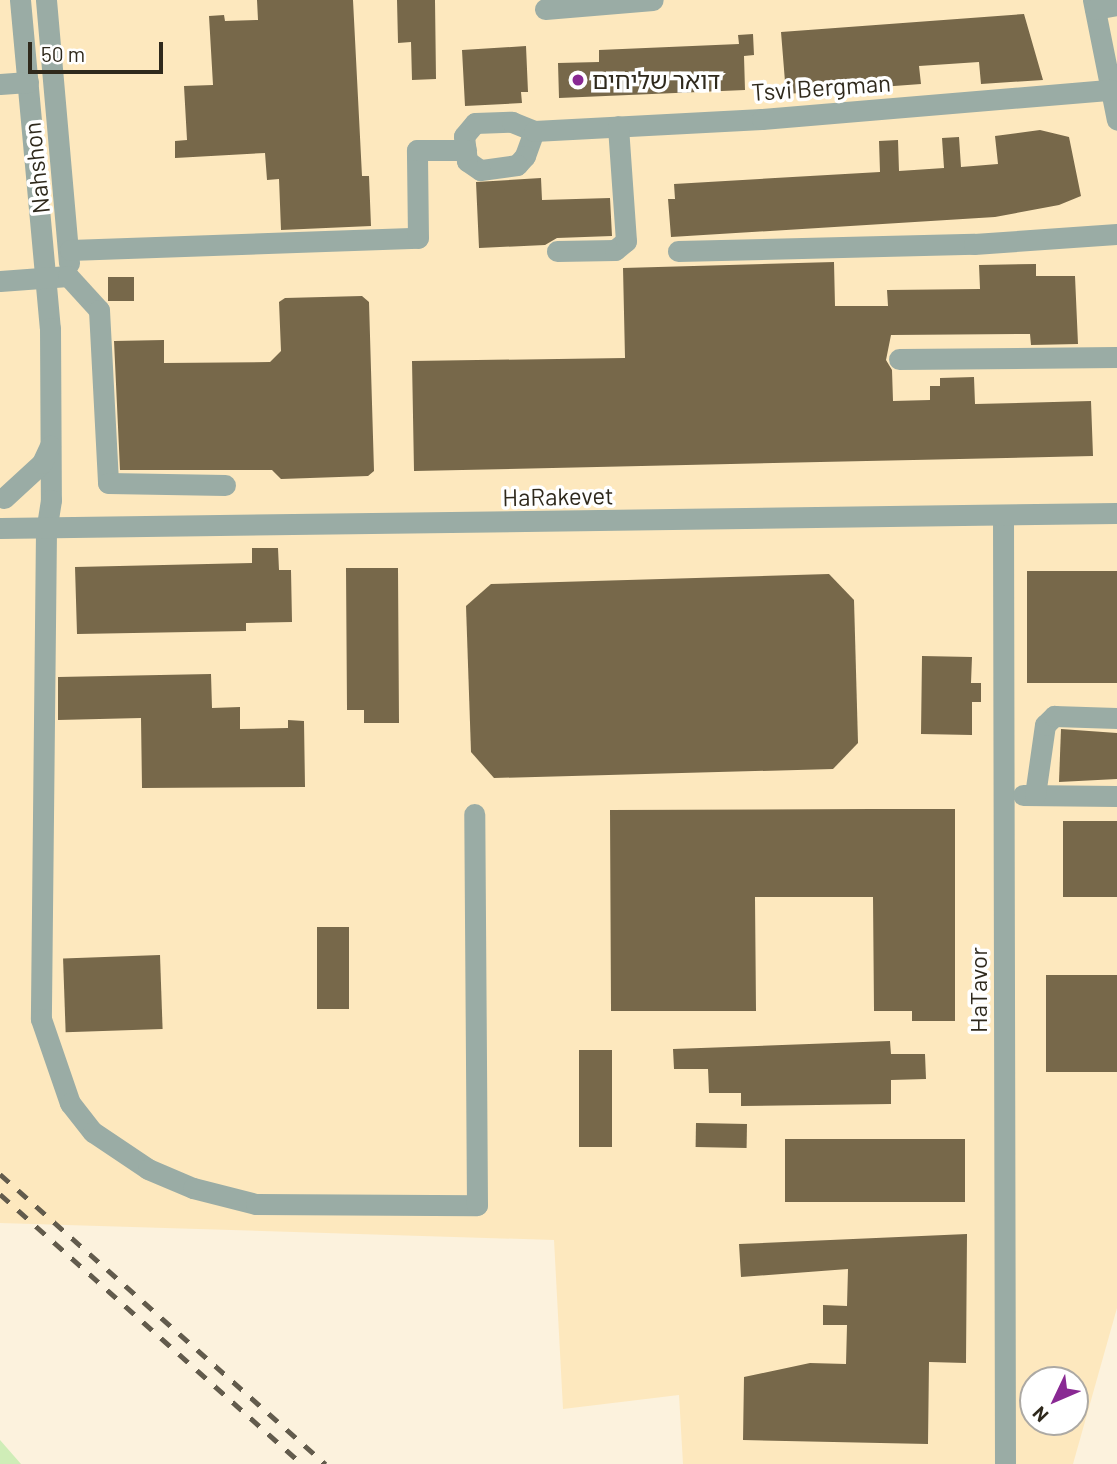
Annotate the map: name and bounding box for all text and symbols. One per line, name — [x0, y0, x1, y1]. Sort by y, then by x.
scale bar — [32, 28, 166, 72]
text: 50 m — [41, 41, 85, 66]
place label: דואר שליחים — [592, 66, 720, 94]
street label: Tsvi Bergman — [750, 68, 892, 106]
marker: דואר שליחים — [570, 72, 586, 88]
street label: Nahshon — [17, 121, 55, 215]
street label: HaRakevet — [502, 481, 614, 511]
street label: HaTavor — [964, 947, 992, 1033]
north arrow — [1019, 1366, 1089, 1436]
text: N — [1027, 1402, 1053, 1427]

